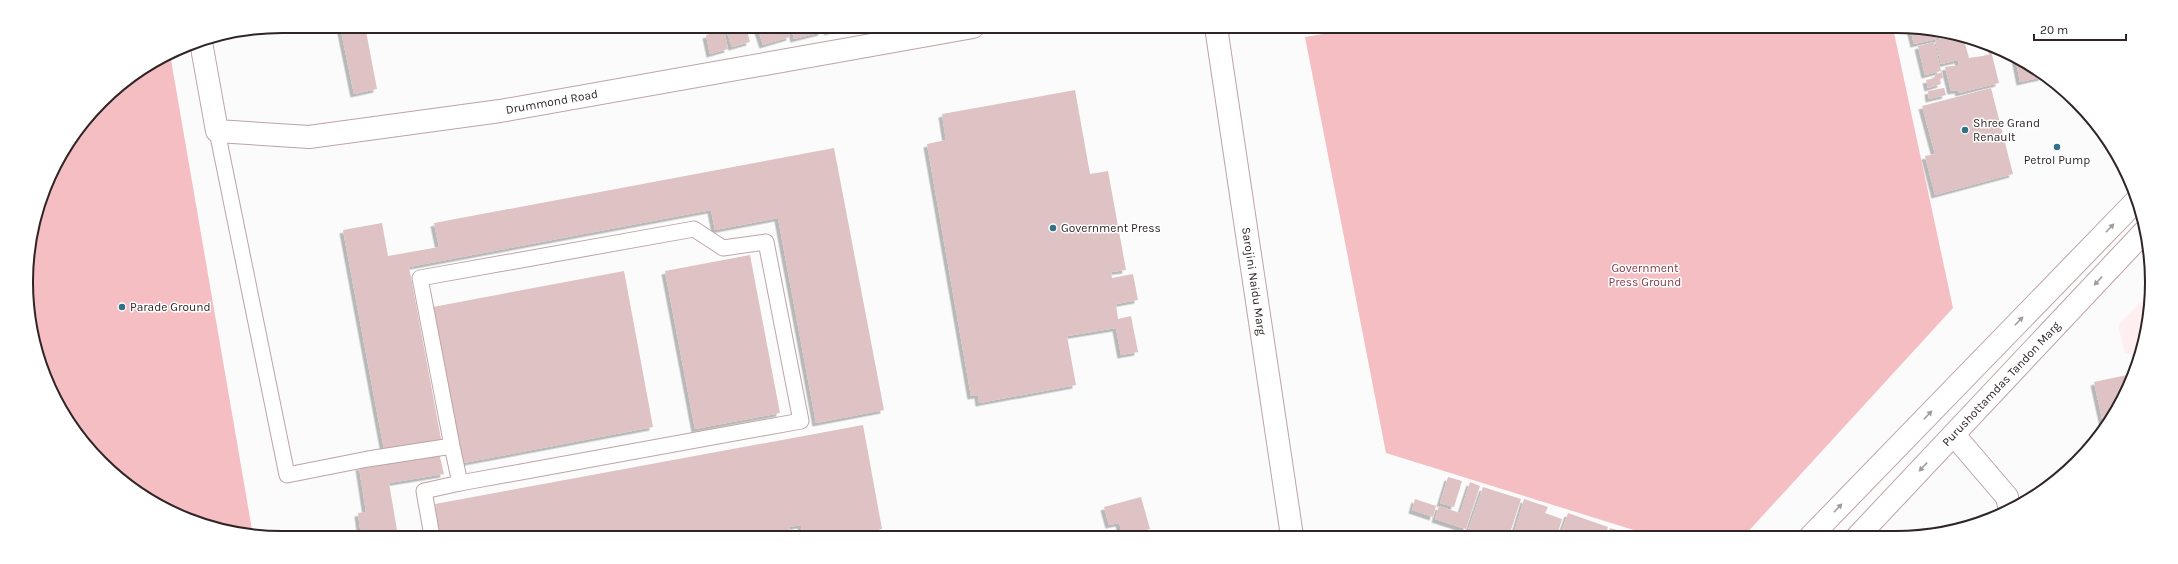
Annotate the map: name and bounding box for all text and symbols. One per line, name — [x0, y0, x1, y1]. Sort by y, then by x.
scale bar — [2034, 16, 2126, 42]
text: 20 m — [2040, 23, 2068, 37]
street label: Drummond Road — [505, 87, 599, 117]
place label: Shree Grand Renault — [1973, 116, 2040, 144]
marker: Shree Grand Renault — [1960, 125, 1970, 135]
marker: Petrol Pump — [2052, 142, 2062, 152]
place label: Petrol Pump — [2024, 153, 2090, 167]
place label: Government Press — [1061, 221, 1161, 235]
marker: Government Press — [1048, 223, 1058, 233]
one-way arrow — [2105, 223, 2114, 233]
street label: Sarojini Naidu Marg — [1239, 226, 1269, 336]
park label: Government Press Ground — [1609, 261, 1681, 289]
one-way arrow — [2094, 276, 2103, 286]
place label: Parade Ground — [130, 300, 211, 314]
marker: Parade Ground — [117, 302, 127, 312]
one-way arrow — [2014, 316, 2024, 326]
street label: Purushottamdas Tandon Marg — [1939, 318, 2063, 449]
one-way arrow — [1923, 410, 1933, 420]
one-way arrow — [1918, 462, 1928, 472]
one-way arrow — [1833, 503, 1843, 513]

